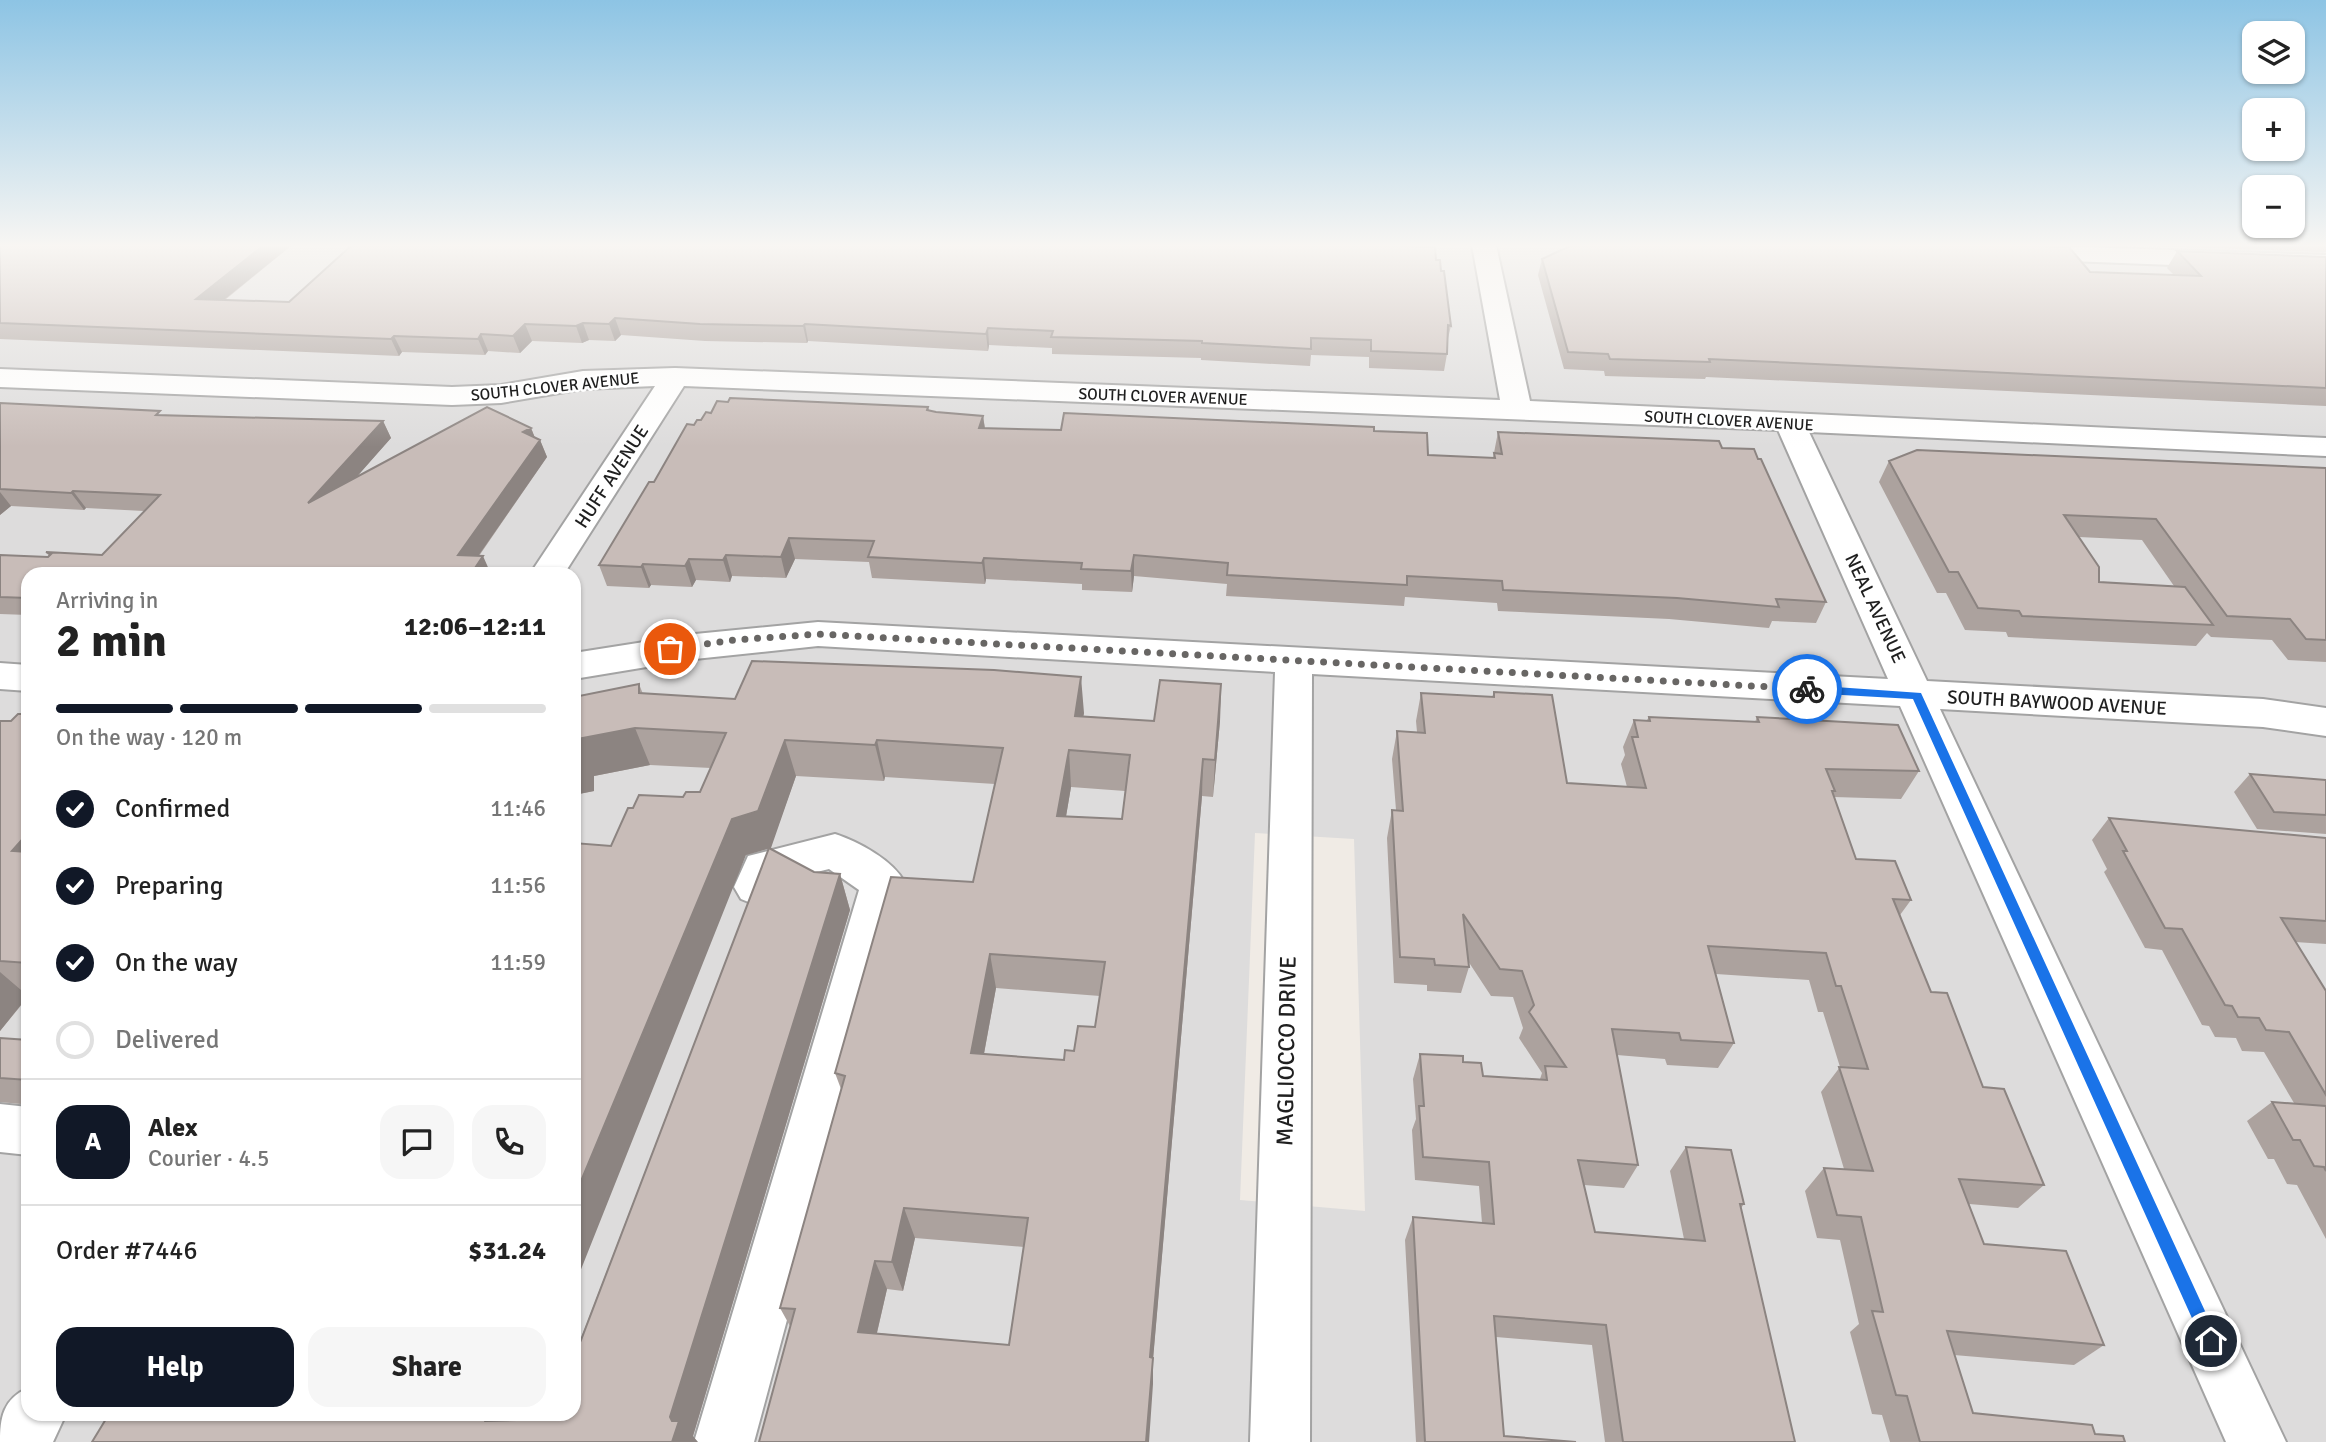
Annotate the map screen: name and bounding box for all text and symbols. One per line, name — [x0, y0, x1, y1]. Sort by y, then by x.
map controls — [2242, 21, 2305, 238]
button: layers — [2242, 21, 2305, 84]
button: + — [2242, 98, 2305, 161]
button: − — [2242, 175, 2305, 238]
street label: SOUTH CLOVER AVENUE — [470, 368, 640, 406]
street label: SOUTH CLOVER AVENUE — [1078, 384, 1248, 410]
street label: SOUTH CLOVER AVENUE — [1644, 407, 1814, 435]
street label: HUFF AVENUE — [570, 420, 654, 533]
street label: NEAL AVENUE — [1839, 550, 1911, 667]
text: Arriving in — [56, 586, 158, 615]
text: 12:06–12:11 — [404, 611, 546, 643]
text: 2 min — [56, 613, 167, 669]
pin — [640, 619, 700, 679]
icon: bag — [651, 630, 689, 668]
courier — [1772, 654, 1842, 724]
icon: bike — [1788, 670, 1826, 708]
street label: SOUTH BAYWOOD AVENUE — [1947, 685, 2167, 721]
text: On the way · 120 m — [56, 723, 242, 752]
icon: check — [56, 790, 94, 828]
text: Confirmed — [115, 793, 230, 825]
text: 11:46 — [490, 794, 546, 823]
icon: check — [56, 867, 94, 905]
text: Preparing — [115, 870, 223, 902]
text: 11:56 — [490, 871, 546, 900]
icon: check — [56, 944, 94, 982]
text: On the way — [115, 947, 238, 979]
text: 11:59 — [490, 948, 546, 977]
street label: MAGLIOCCO DRIVE — [1270, 956, 1303, 1146]
text: Delivered — [115, 1024, 220, 1056]
button: chat — [380, 1105, 454, 1179]
button: phone — [472, 1105, 546, 1179]
text: Alex — [148, 1112, 198, 1144]
text: A — [85, 1126, 101, 1158]
text: Courier · 4.5 — [148, 1144, 269, 1173]
text: Order #7446 — [56, 1235, 197, 1267]
text: $31.24 — [468, 1235, 546, 1267]
pin — [2181, 1311, 2241, 1371]
icon: home — [2192, 1322, 2230, 1360]
button: Help — [56, 1327, 294, 1407]
button: Share — [308, 1327, 546, 1407]

